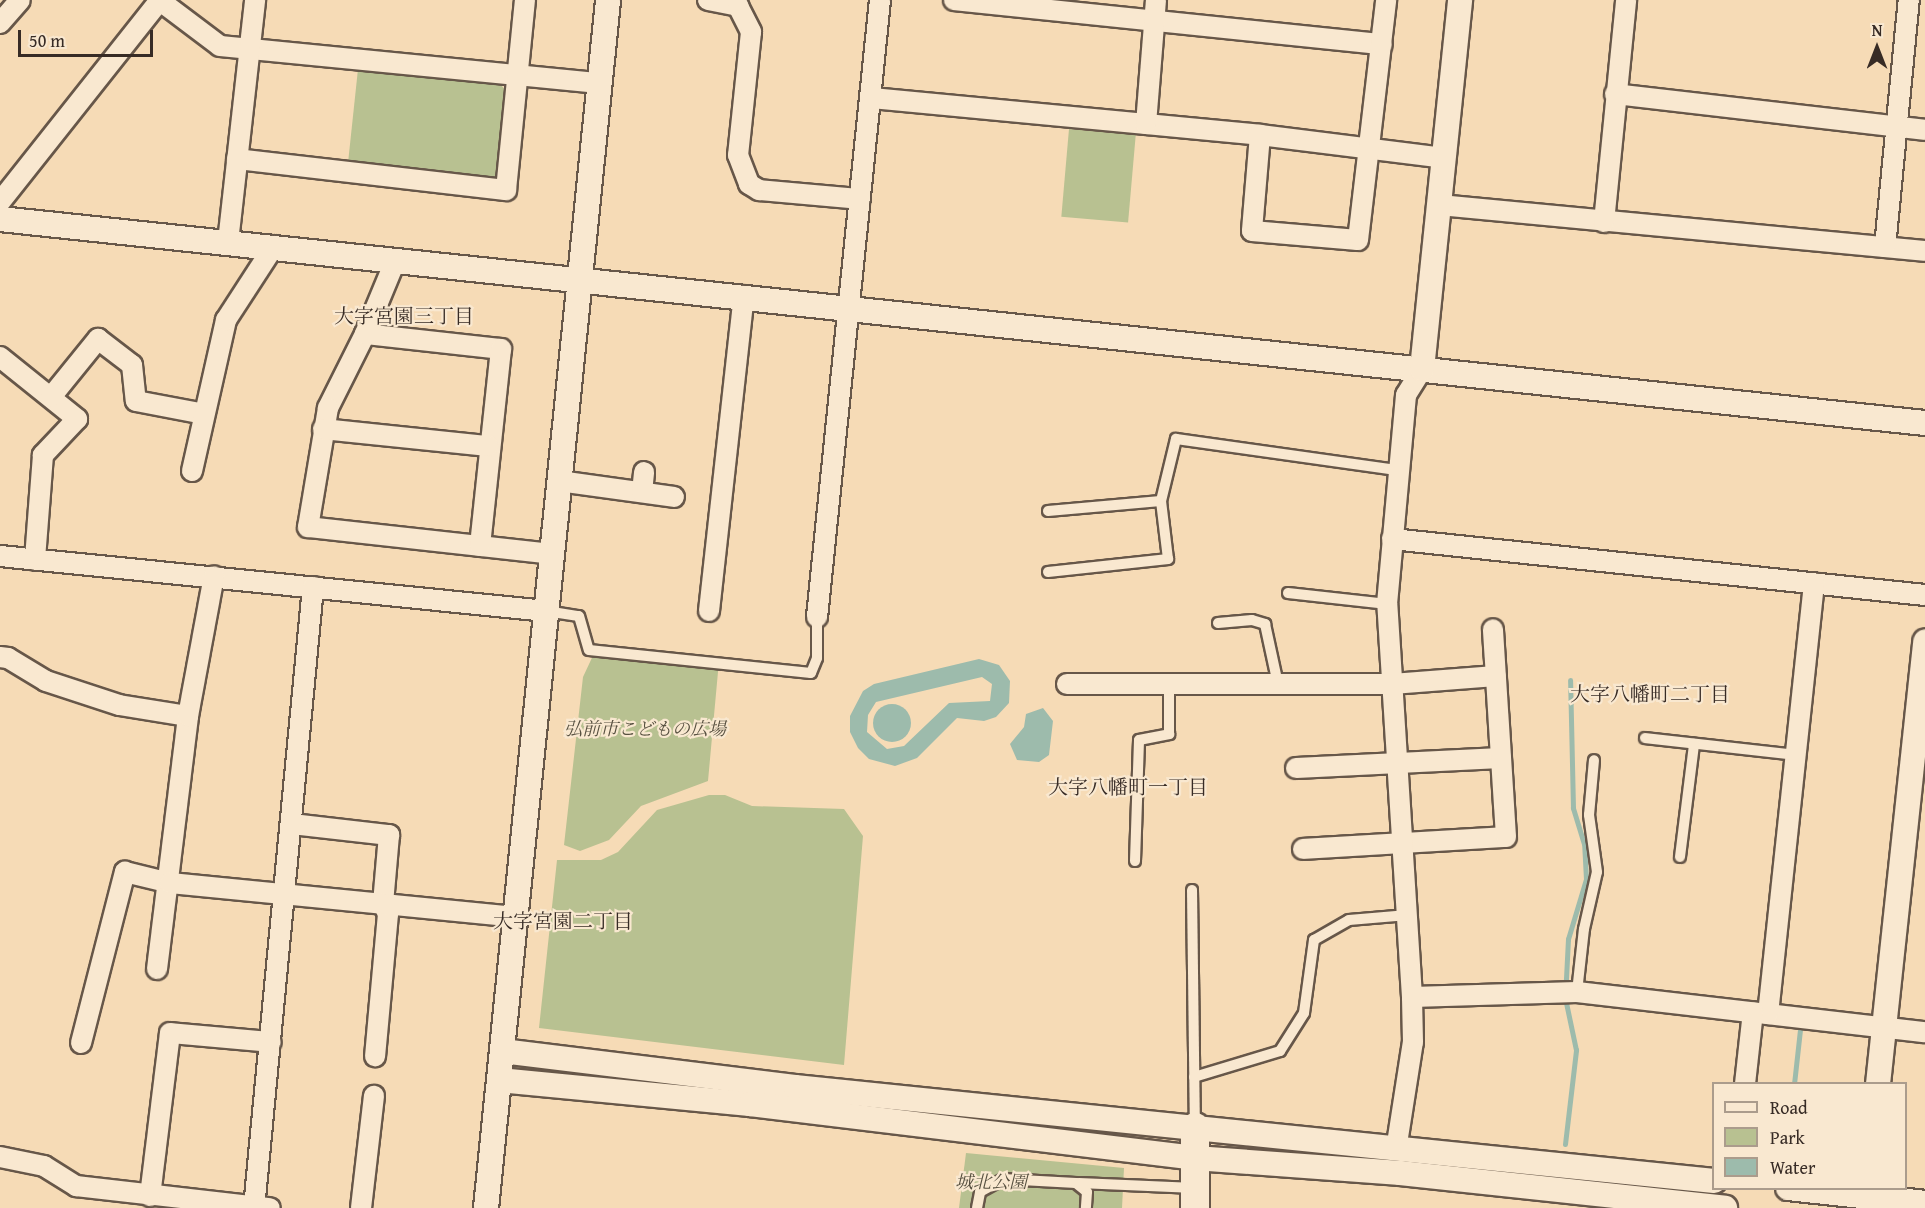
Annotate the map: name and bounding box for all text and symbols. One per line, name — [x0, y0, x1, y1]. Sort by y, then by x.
scale bar — [21, 18, 156, 56]
north arrow — [1847, 18, 1907, 78]
text: N — [1872, 18, 1882, 42]
text: 50 m — [29, 27, 65, 54]
district label: 大字宮園三丁目 — [334, 303, 474, 327]
district label: 大字八幡町二丁目 — [1570, 681, 1730, 705]
park label: 弘前市こどもの広場 — [564, 718, 726, 740]
district label: 大字八幡町一丁目 — [1048, 774, 1208, 798]
district label: 大字宮園二丁目 — [493, 908, 633, 932]
legend — [1712, 1082, 1907, 1190]
text: Road — [1770, 1094, 1808, 1121]
text: Park — [1770, 1124, 1805, 1151]
text: Water — [1770, 1154, 1815, 1181]
park label: 城北公園 — [955, 1171, 1027, 1193]

